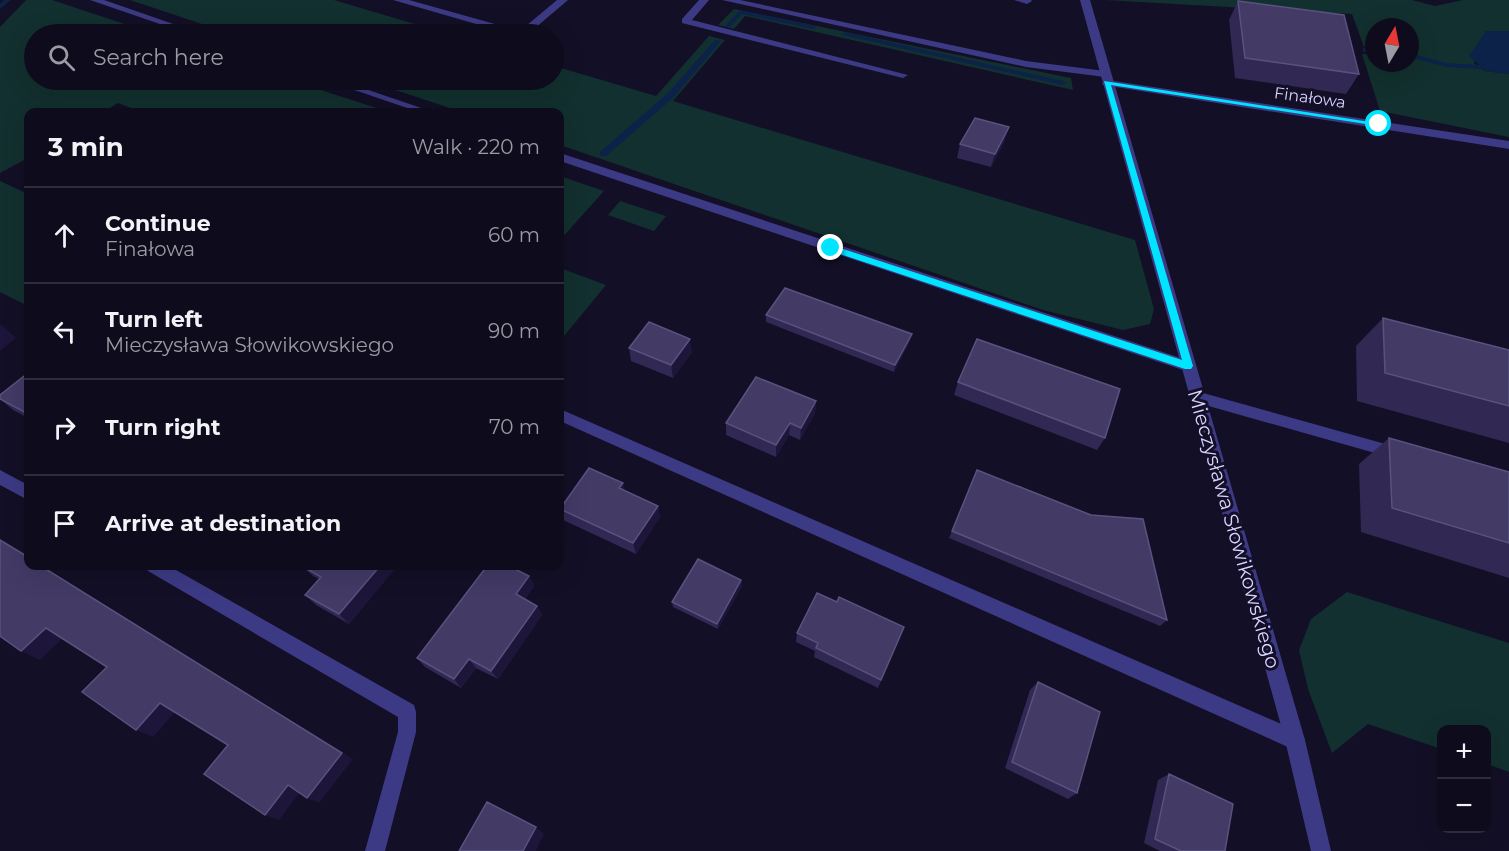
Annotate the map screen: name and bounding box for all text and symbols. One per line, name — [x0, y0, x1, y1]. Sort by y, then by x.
north arrow — [1365, 18, 1419, 72]
search box — [24, 24, 564, 90]
icon: search — [45, 41, 78, 74]
text: Search here — [93, 44, 224, 71]
street label: Finałowa — [1273, 83, 1347, 112]
route start — [1365, 110, 1391, 136]
text: 3 min — [48, 131, 124, 163]
text: Walk · 220 m — [412, 135, 540, 159]
text: Continue — [105, 210, 211, 237]
icon: ahead — [48, 219, 81, 252]
text: 60 m — [488, 223, 540, 247]
route end — [817, 234, 843, 260]
text: Finałowa — [105, 237, 195, 261]
text: Turn left — [105, 306, 203, 333]
icon: left — [48, 315, 81, 348]
text: 90 m — [488, 319, 540, 343]
text: Mieczysława Słowikowskiego — [105, 333, 394, 357]
street label: Mieczysława Słowikowskiego — [1183, 387, 1285, 671]
icon: right — [48, 411, 81, 444]
text: Turn right — [105, 414, 220, 441]
text: 70 m — [489, 415, 540, 439]
icon: arrive — [48, 507, 81, 540]
text: Arrive at destination — [105, 510, 341, 537]
map controls — [1437, 725, 1491, 833]
button: + — [1437, 725, 1491, 779]
button: − — [1437, 779, 1491, 833]

